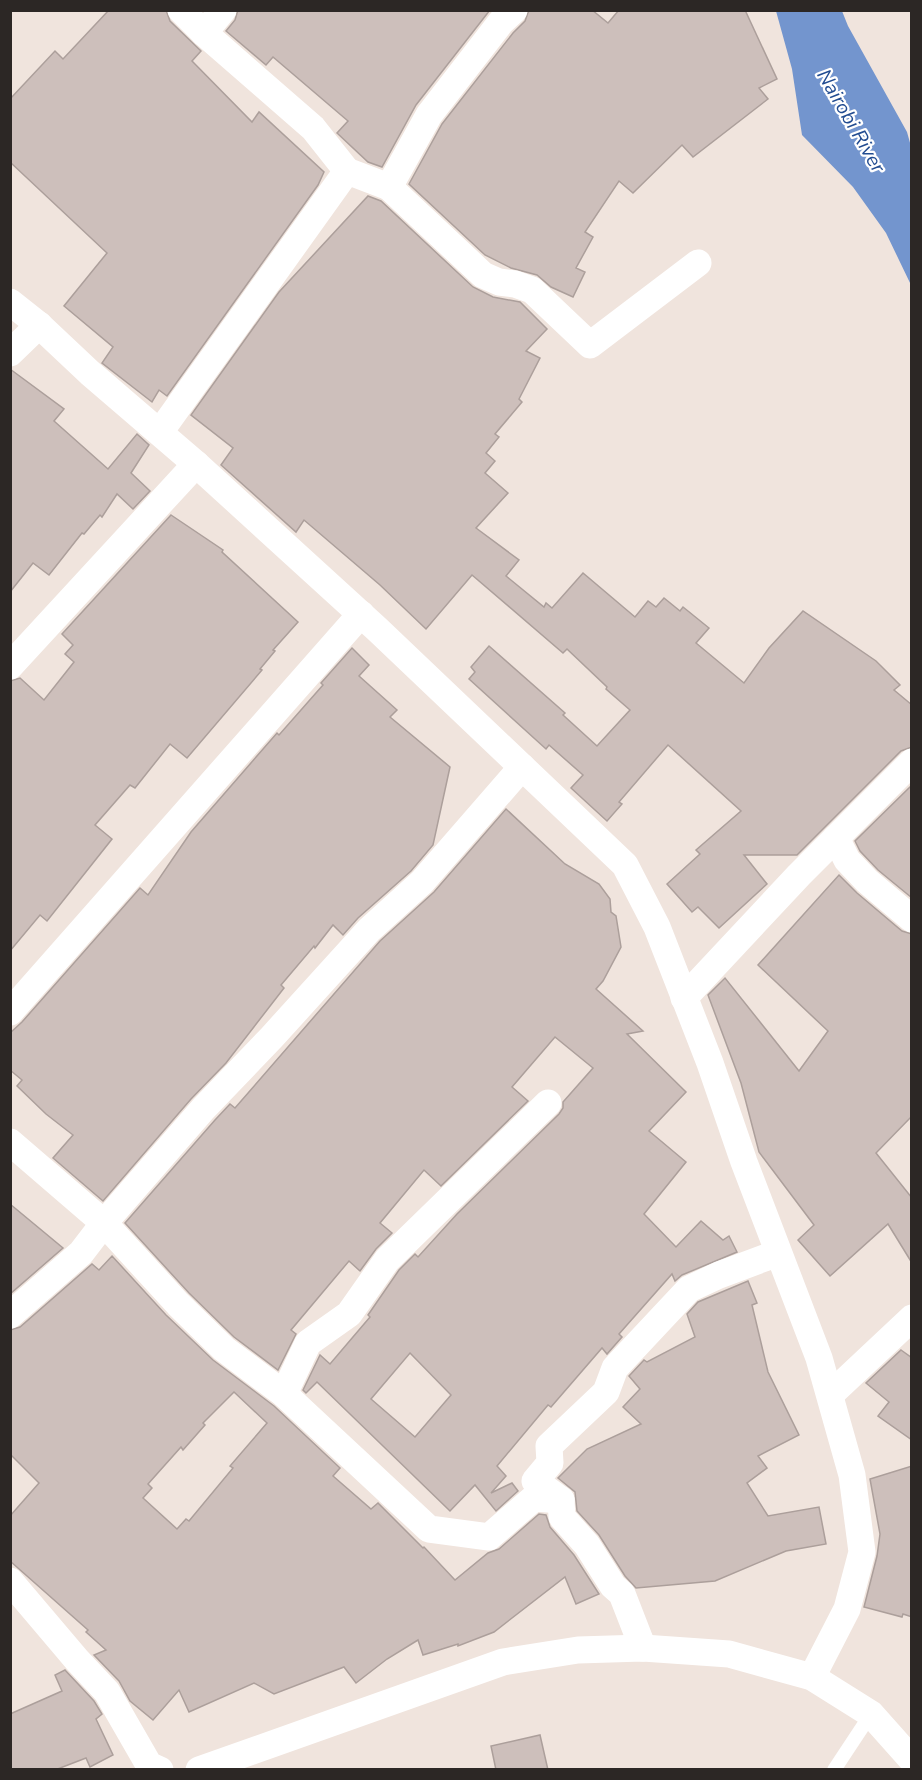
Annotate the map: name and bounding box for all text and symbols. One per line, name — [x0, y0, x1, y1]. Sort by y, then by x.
water label: Nairobi River — [810, 64, 892, 179]

